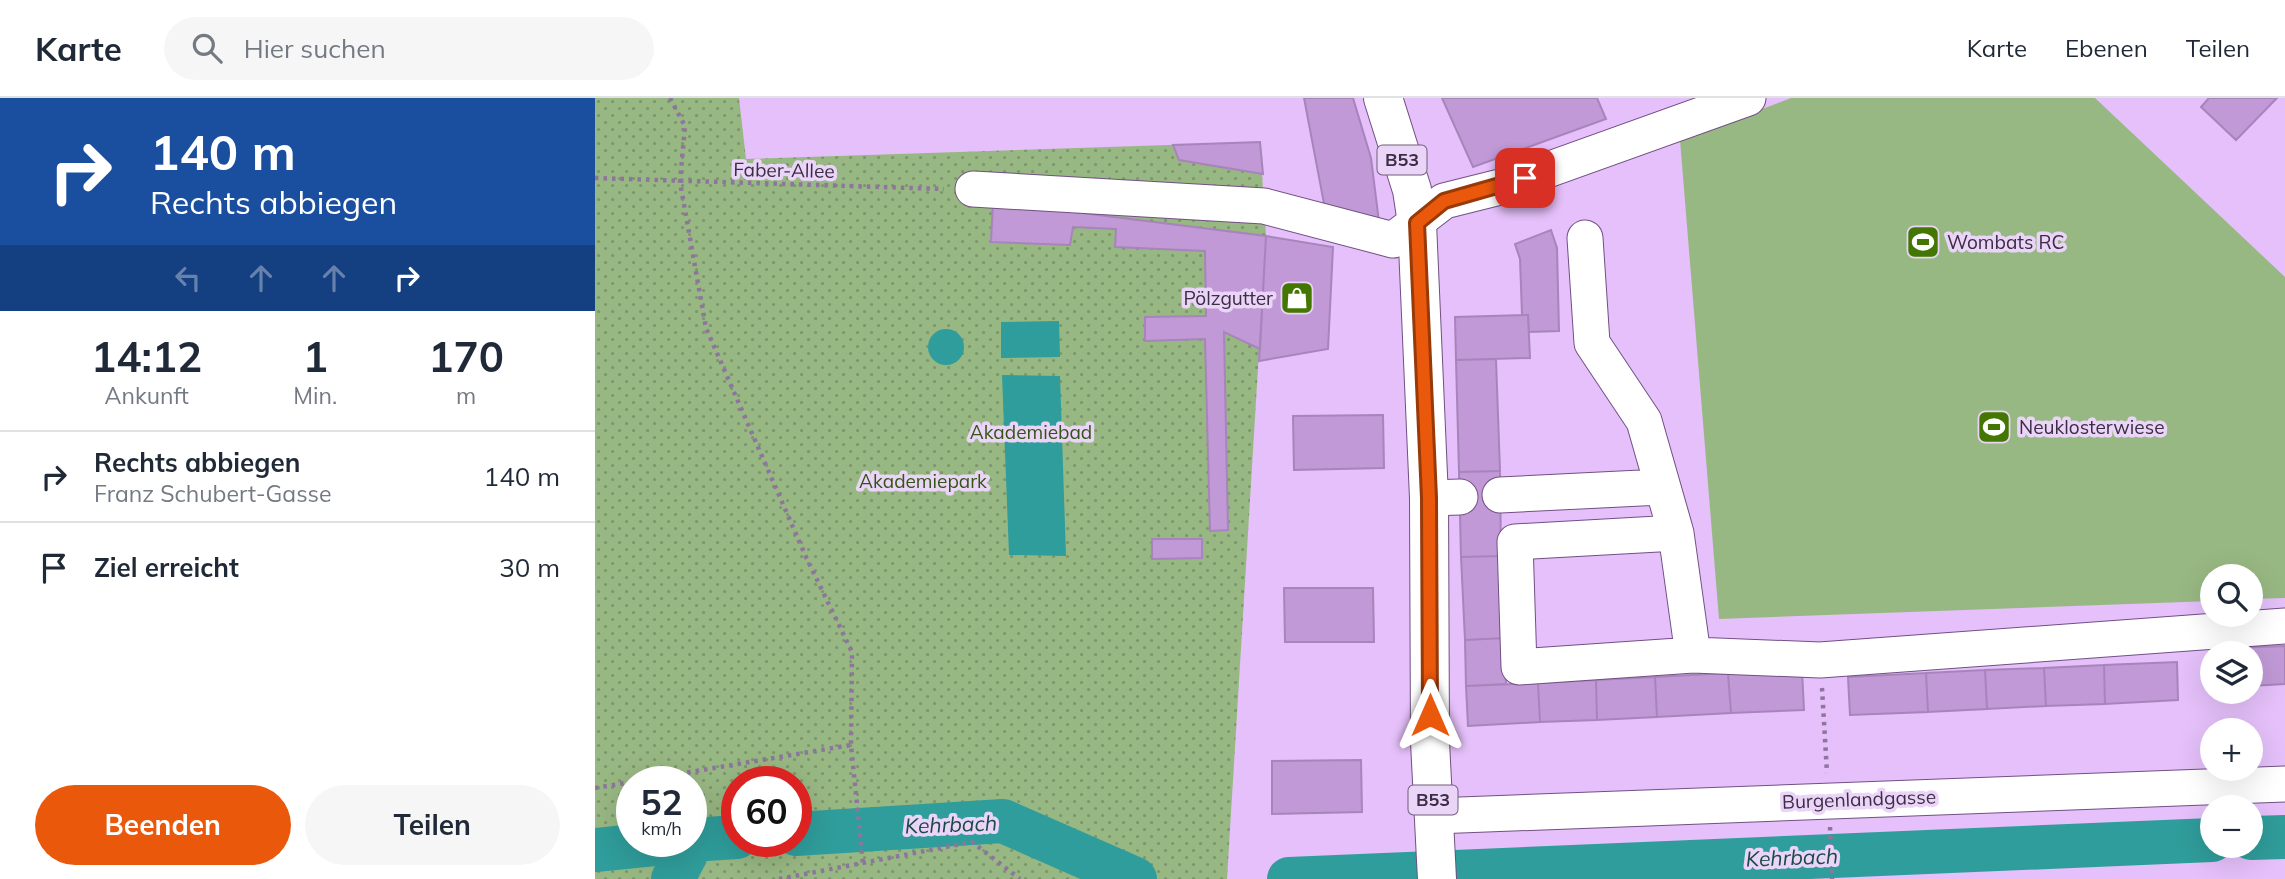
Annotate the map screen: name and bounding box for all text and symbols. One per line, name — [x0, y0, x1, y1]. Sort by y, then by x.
search box — [164, 17, 654, 80]
text: Karte — [35, 28, 122, 69]
icon: search — [188, 29, 226, 67]
text: Hier suchen — [244, 32, 386, 65]
text: Karte — [1967, 33, 2027, 63]
text: Ebenen — [2065, 33, 2148, 63]
text: Teilen — [2186, 33, 2250, 63]
text: 140 m — [150, 121, 296, 182]
icon: right — [35, 126, 126, 217]
road number: B53 — [1377, 146, 1427, 174]
pin — [1495, 148, 1555, 208]
street label: Faber-Allee — [733, 157, 835, 183]
icon: arrive — [1506, 159, 1544, 197]
text: Rechts abbiegen — [150, 182, 397, 222]
sports icon: Wombats RC — [1904, 223, 1942, 261]
place label: Wombats RC — [1947, 230, 2064, 254]
icon: left — [169, 259, 207, 297]
icon: ahead — [242, 259, 280, 297]
icon: ahead — [315, 259, 353, 297]
icon: right — [388, 259, 426, 297]
shop icon: Pölzgutter — [1278, 279, 1316, 317]
place label: Pölzgutter — [1183, 286, 1273, 310]
text: 14:12 — [91, 330, 202, 383]
text: 1 — [303, 330, 328, 383]
text: 170 — [428, 330, 504, 383]
text: Ankunft — [105, 381, 189, 410]
text: Min. — [293, 381, 337, 410]
text: m — [456, 381, 476, 410]
sports icon: Neuklosterwiese — [1975, 408, 2013, 446]
place label: Neuklosterwiese — [2019, 415, 2164, 439]
park label: Akademiebad — [970, 420, 1092, 444]
text: Rechts abbiegen — [94, 446, 300, 479]
icon: right — [35, 458, 73, 496]
text: 140 m — [484, 460, 560, 493]
park label: Akademiepark — [859, 469, 987, 493]
text: Franz Schubert-Gasse — [94, 479, 331, 508]
icon: arrive — [35, 549, 73, 587]
text: Ziel erreicht — [94, 551, 239, 584]
text: 30 m — [499, 551, 560, 584]
map controls — [2200, 564, 2263, 858]
button: search — [2200, 564, 2263, 627]
button: layers — [2200, 641, 2263, 704]
position arrow — [1393, 678, 1467, 752]
button: + — [2200, 718, 2263, 781]
speed limit sign: 60 — [721, 766, 812, 857]
text: 52 — [640, 780, 683, 824]
street label: Burgenlandgasse — [1782, 784, 1936, 814]
button: Beenden — [35, 785, 291, 865]
button: Teilen — [305, 785, 560, 865]
road number: B53 — [1409, 786, 1457, 814]
button: − — [2200, 795, 2263, 858]
water label: Kehrbach — [904, 809, 998, 839]
text: km/h — [641, 817, 682, 840]
water label: Kehrbach — [1745, 842, 1839, 872]

